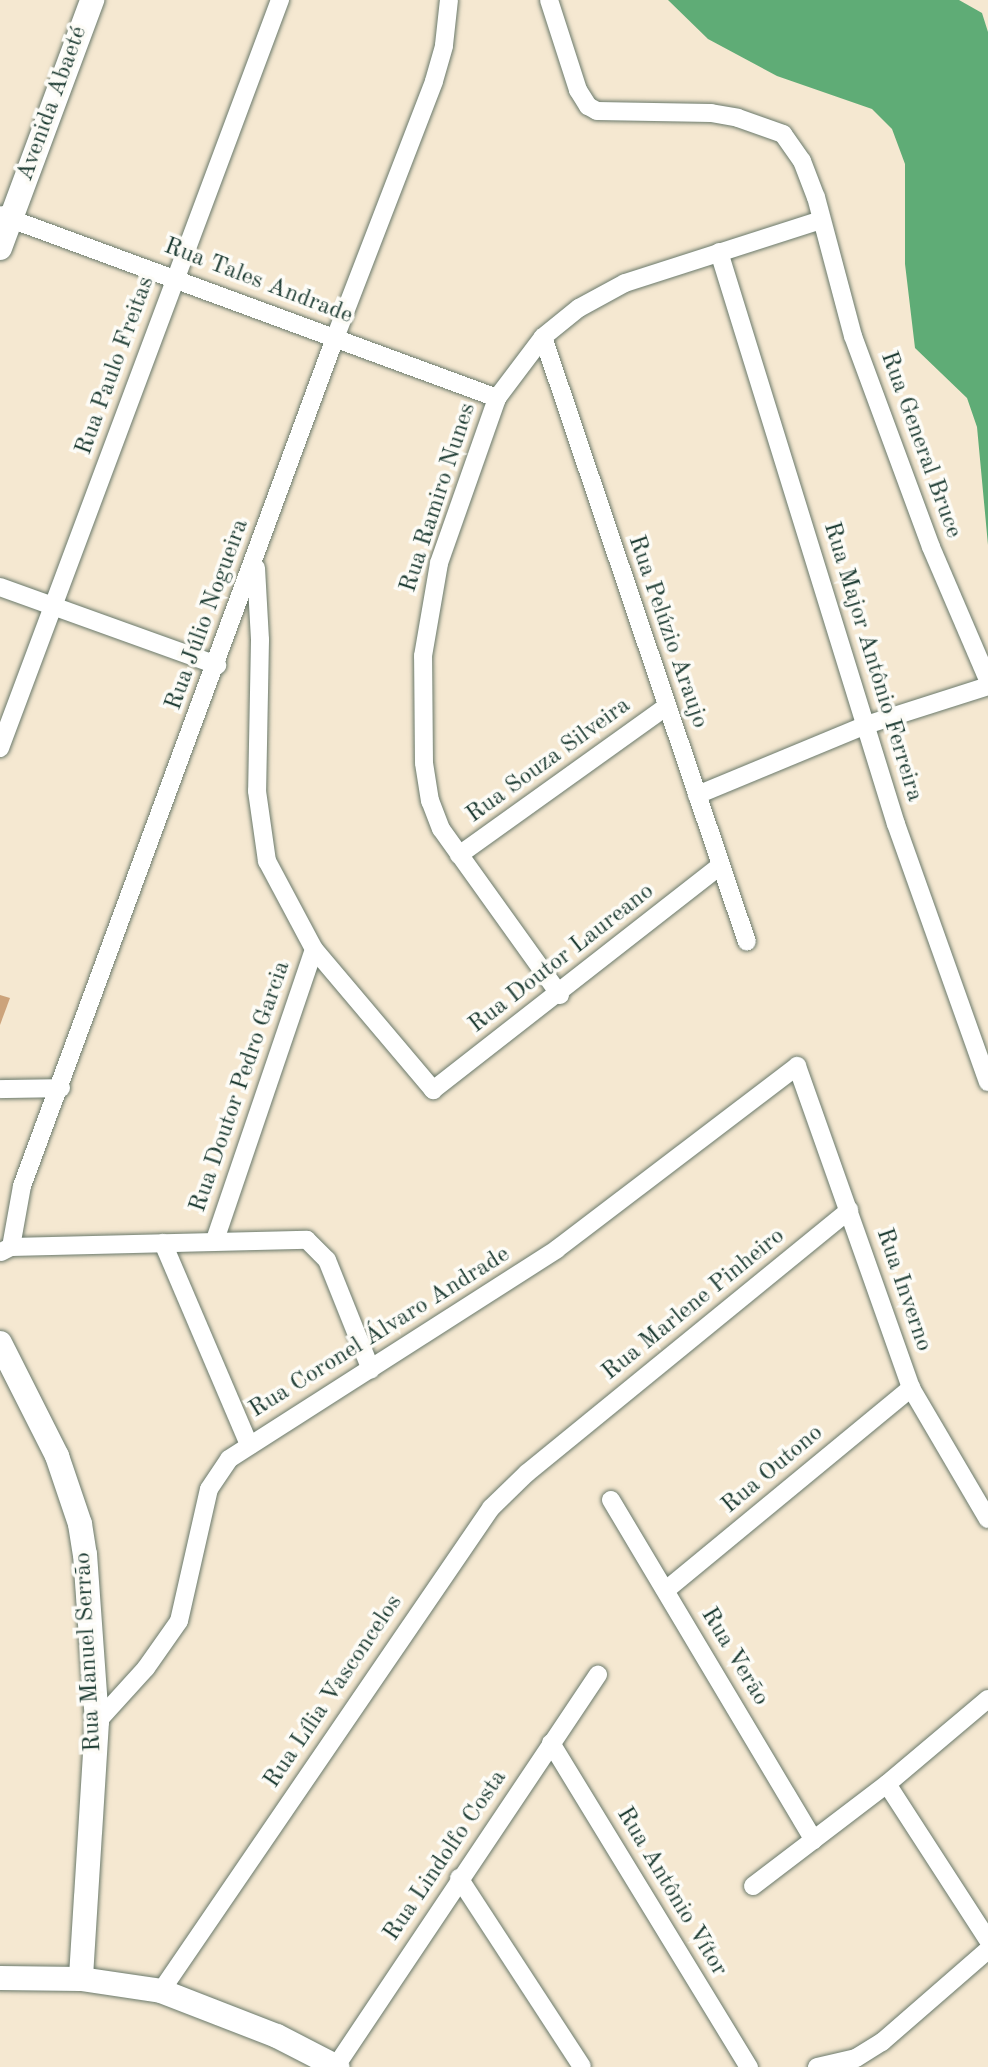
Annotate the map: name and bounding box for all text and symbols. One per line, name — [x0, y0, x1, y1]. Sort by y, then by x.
street label: Avenida Abaeté — [12, 23, 94, 185]
street label: Rua Tales Andrade — [159, 233, 357, 331]
street label: Rua Paulo Freitas — [70, 273, 162, 459]
street label: Rua General Bruce — [873, 348, 967, 542]
street label: Rua Ramiro Nunes — [395, 400, 483, 596]
street label: Rua Júlio Nogueira — [160, 515, 256, 715]
street label: Rua Major Antônio Ferreira — [816, 519, 928, 805]
street label: Rua Pelúzio Araujo — [620, 532, 714, 732]
street label: Rua Souza Silveira — [461, 692, 637, 830]
street label: Rua Doutor Laureano — [464, 878, 660, 1040]
street label: Rua Doutor Pedro Garcia — [184, 958, 298, 1216]
street label: Rua Marlene Pinheiro — [597, 1222, 791, 1388]
street label: Rua Inverno — [868, 1225, 938, 1355]
street label: Rua Coronel Álvaro Andrade — [244, 1241, 516, 1425]
street label: Rua Outono — [716, 1419, 830, 1521]
street label: Rua Manuel Serrão — [69, 1551, 109, 1753]
street label: Rua Lília Vasconcelos — [259, 1590, 409, 1794]
street label: Rua Verão — [693, 1603, 775, 1711]
street label: Rua Lindolfo Costa — [378, 1765, 514, 1947]
street label: Rua Antônio Vítor — [609, 1802, 733, 1982]

